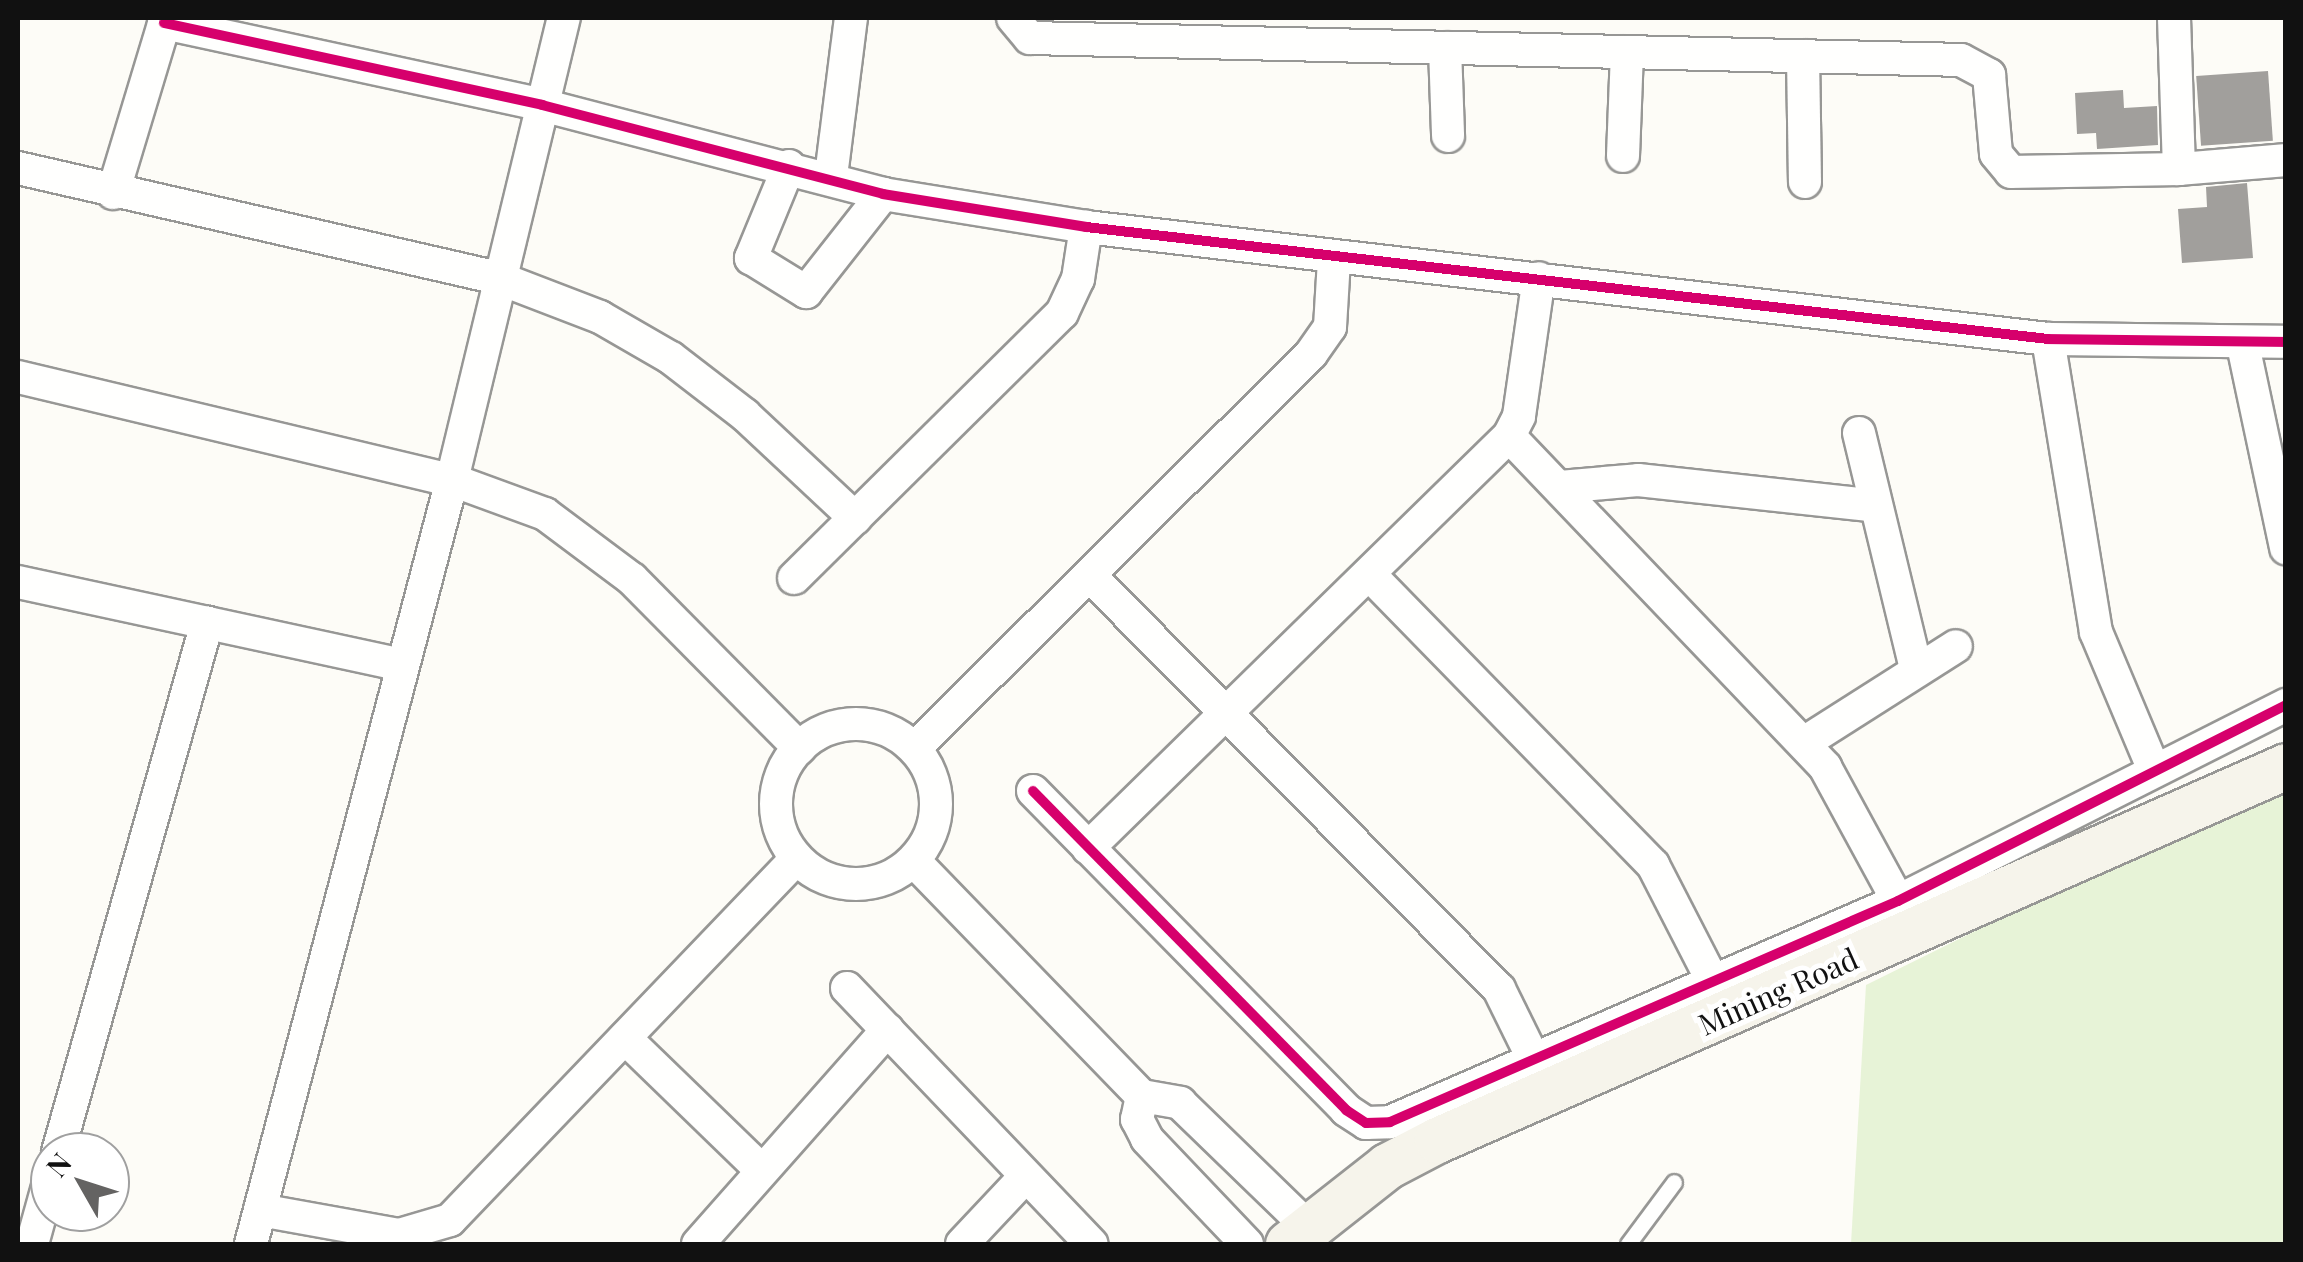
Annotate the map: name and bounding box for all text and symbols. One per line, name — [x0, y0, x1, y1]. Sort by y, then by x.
street label: Mining Road — [1693, 940, 1863, 1042]
north arrow — [30, 1132, 130, 1232]
text: N — [37, 1145, 79, 1184]

